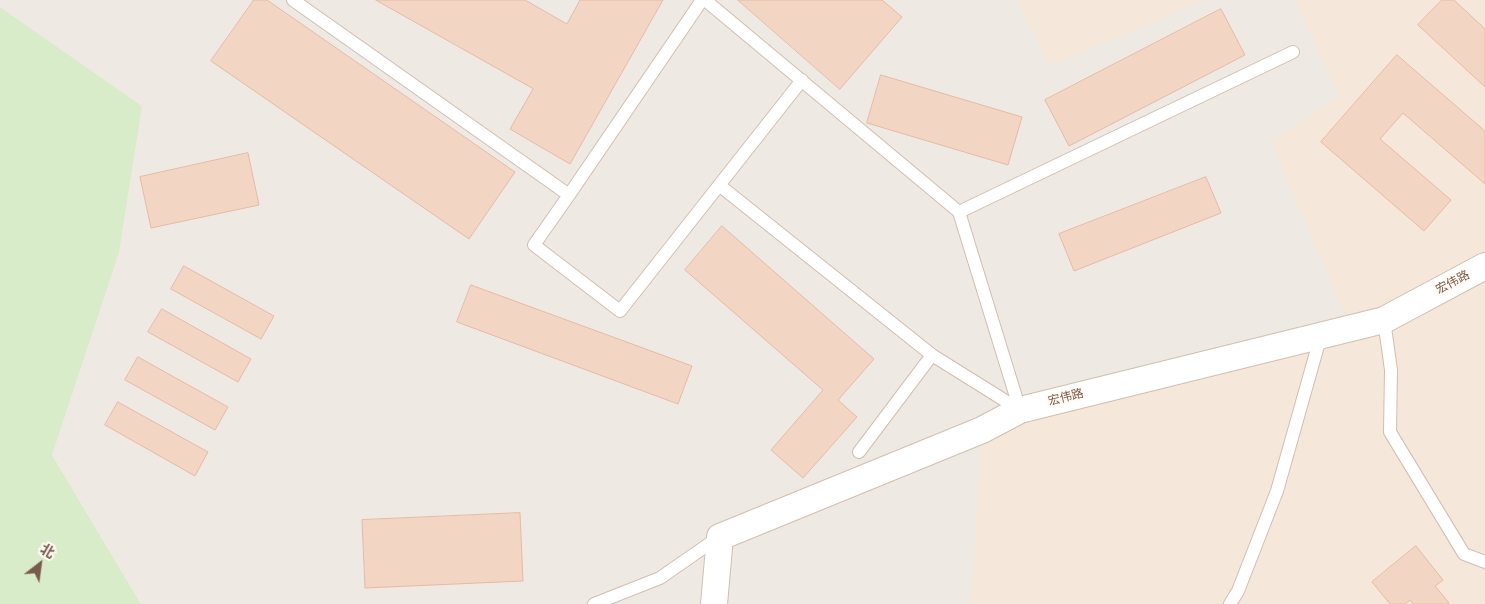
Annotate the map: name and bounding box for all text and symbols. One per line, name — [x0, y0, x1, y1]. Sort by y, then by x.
street label: 宏伟路 — [1434, 268, 1472, 298]
street label: 宏伟路 — [1047, 387, 1085, 409]
north arrow — [15, 539, 65, 589]
text: 北 — [37, 541, 58, 561]

